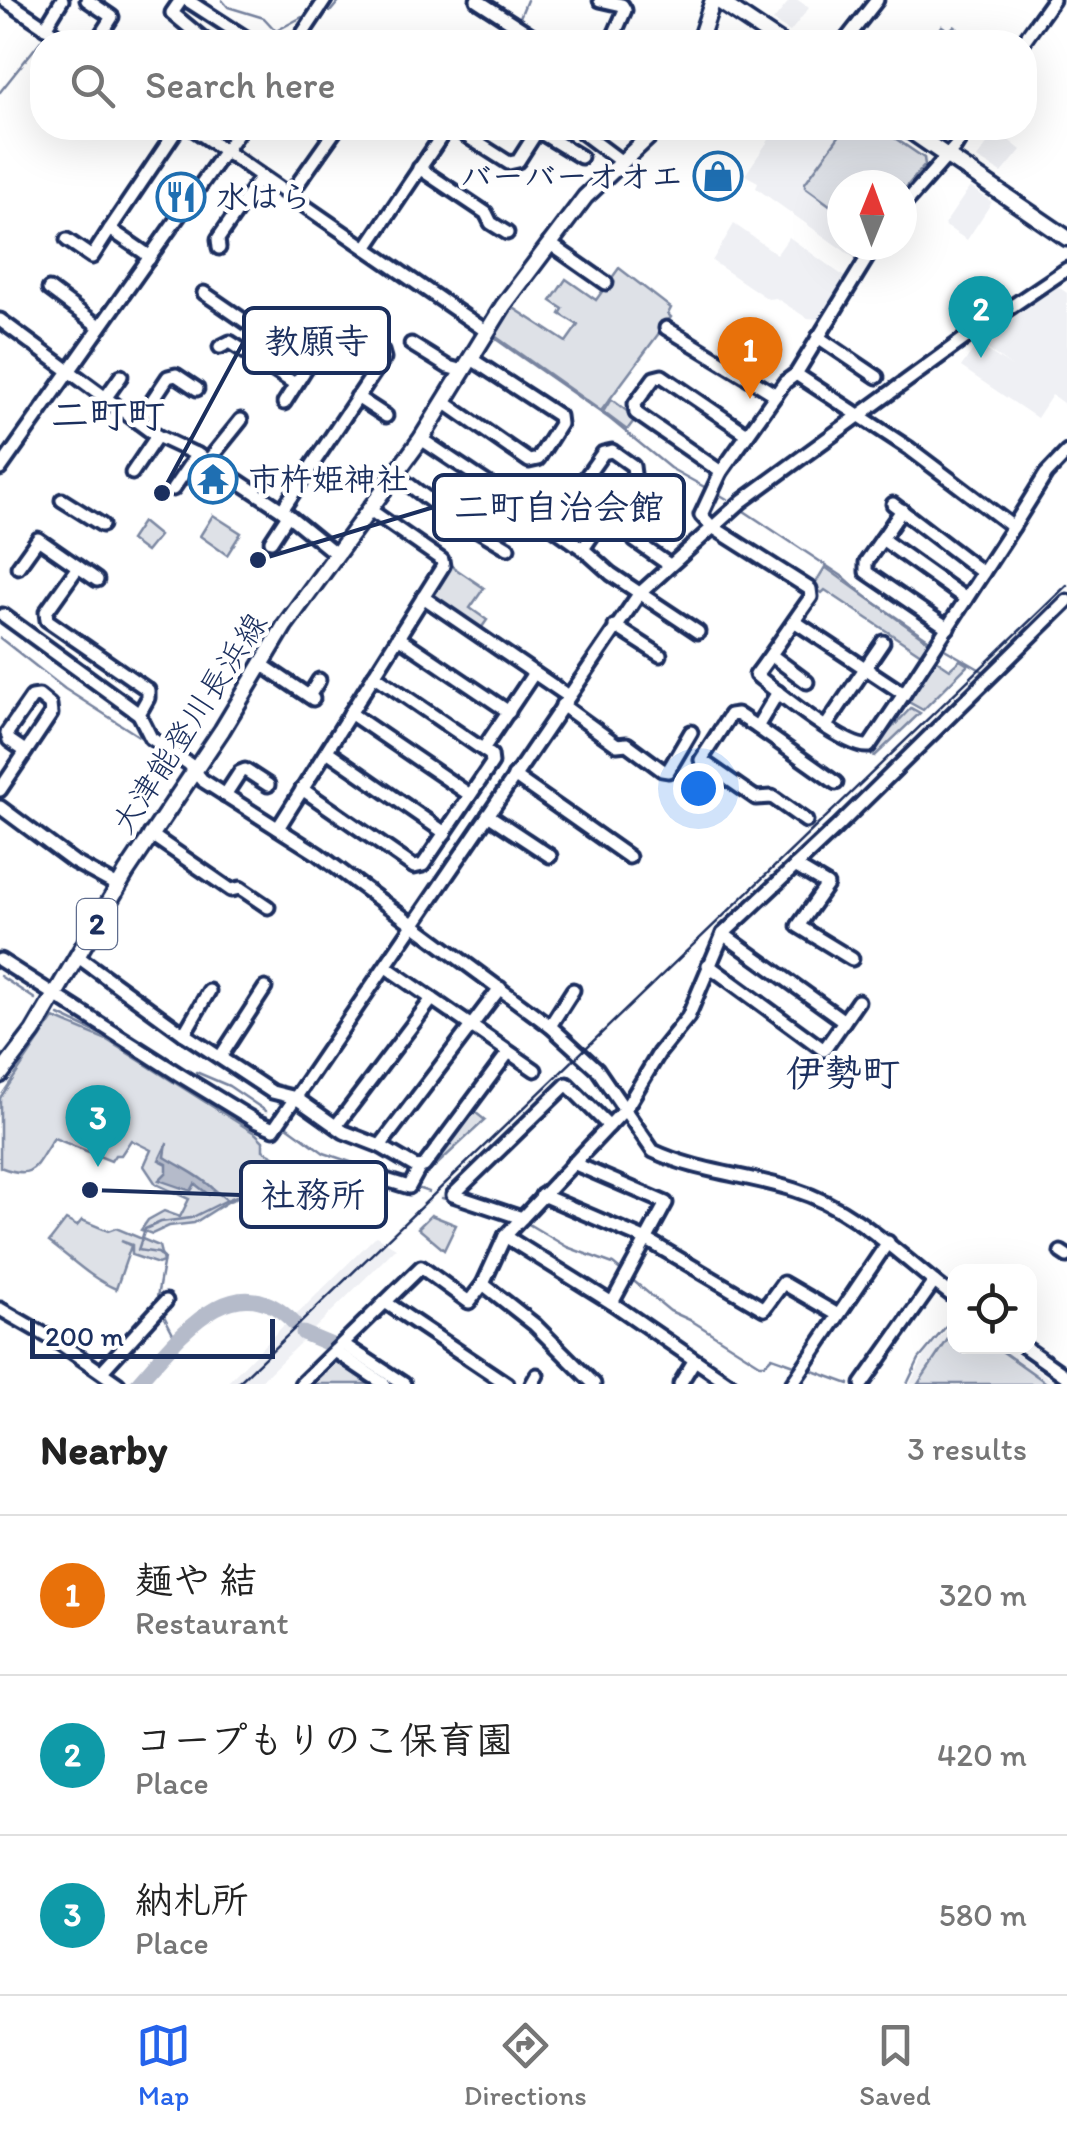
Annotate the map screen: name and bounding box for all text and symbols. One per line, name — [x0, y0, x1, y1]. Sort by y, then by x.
search box — [30, 30, 1037, 140]
icon: search — [65, 58, 120, 113]
text: Search here — [145, 62, 336, 108]
shop icon: バーバーオオエ — [692, 150, 744, 202]
place label: バーバーオオエ — [460, 157, 683, 195]
north arrow — [827, 170, 917, 260]
restaurant icon: 水はら — [155, 171, 207, 223]
place label: 水はら — [216, 178, 312, 216]
pin: 2 — [948, 276, 1014, 358]
callout: 教願寺 — [244, 308, 389, 373]
pin: 1 — [718, 316, 782, 399]
text: 教願寺 — [264, 320, 370, 362]
district label: 二町町 — [51, 392, 165, 438]
temple icon: 市杵姫神社 — [187, 453, 239, 505]
place label: 市杵姫神社 — [248, 460, 408, 498]
callout: 二町自治会館 — [434, 475, 684, 540]
text: 二町自治会館 — [454, 486, 664, 528]
street label: 大津能登川長浜線 — [103, 605, 275, 841]
your location — [673, 763, 724, 814]
road number: 2 — [77, 899, 117, 949]
district label: 伊勢町 — [786, 1050, 900, 1096]
pin: 3 — [66, 1084, 130, 1167]
callout: 社務所 — [241, 1162, 386, 1227]
text: 社務所 — [260, 1174, 366, 1216]
map controls — [947, 1264, 1037, 1354]
button: locate — [947, 1264, 1037, 1354]
scale bar — [30, 1314, 275, 1358]
text: 200 m — [45, 1319, 124, 1353]
text: Nearby — [40, 1424, 167, 1475]
text: 3 results — [907, 1430, 1027, 1468]
text: 麺や 結 — [135, 1557, 258, 1603]
text: 1 — [65, 1576, 80, 1614]
text: 320 m — [939, 1576, 1027, 1614]
text: Restaurant — [135, 1604, 289, 1642]
text: コープもりのこ保育園 — [135, 1717, 513, 1763]
text: 2 — [64, 1736, 81, 1774]
text: 420 m — [937, 1736, 1027, 1774]
text: Place — [135, 1764, 209, 1802]
text: 納札所 — [135, 1877, 249, 1923]
text: 3 — [64, 1896, 81, 1934]
text: 580 m — [939, 1896, 1027, 1934]
text: Place — [135, 1924, 209, 1962]
tab: Map — [136, 2018, 191, 2112]
tab: Directions — [464, 2018, 587, 2112]
tab: Saved — [859, 2018, 931, 2112]

